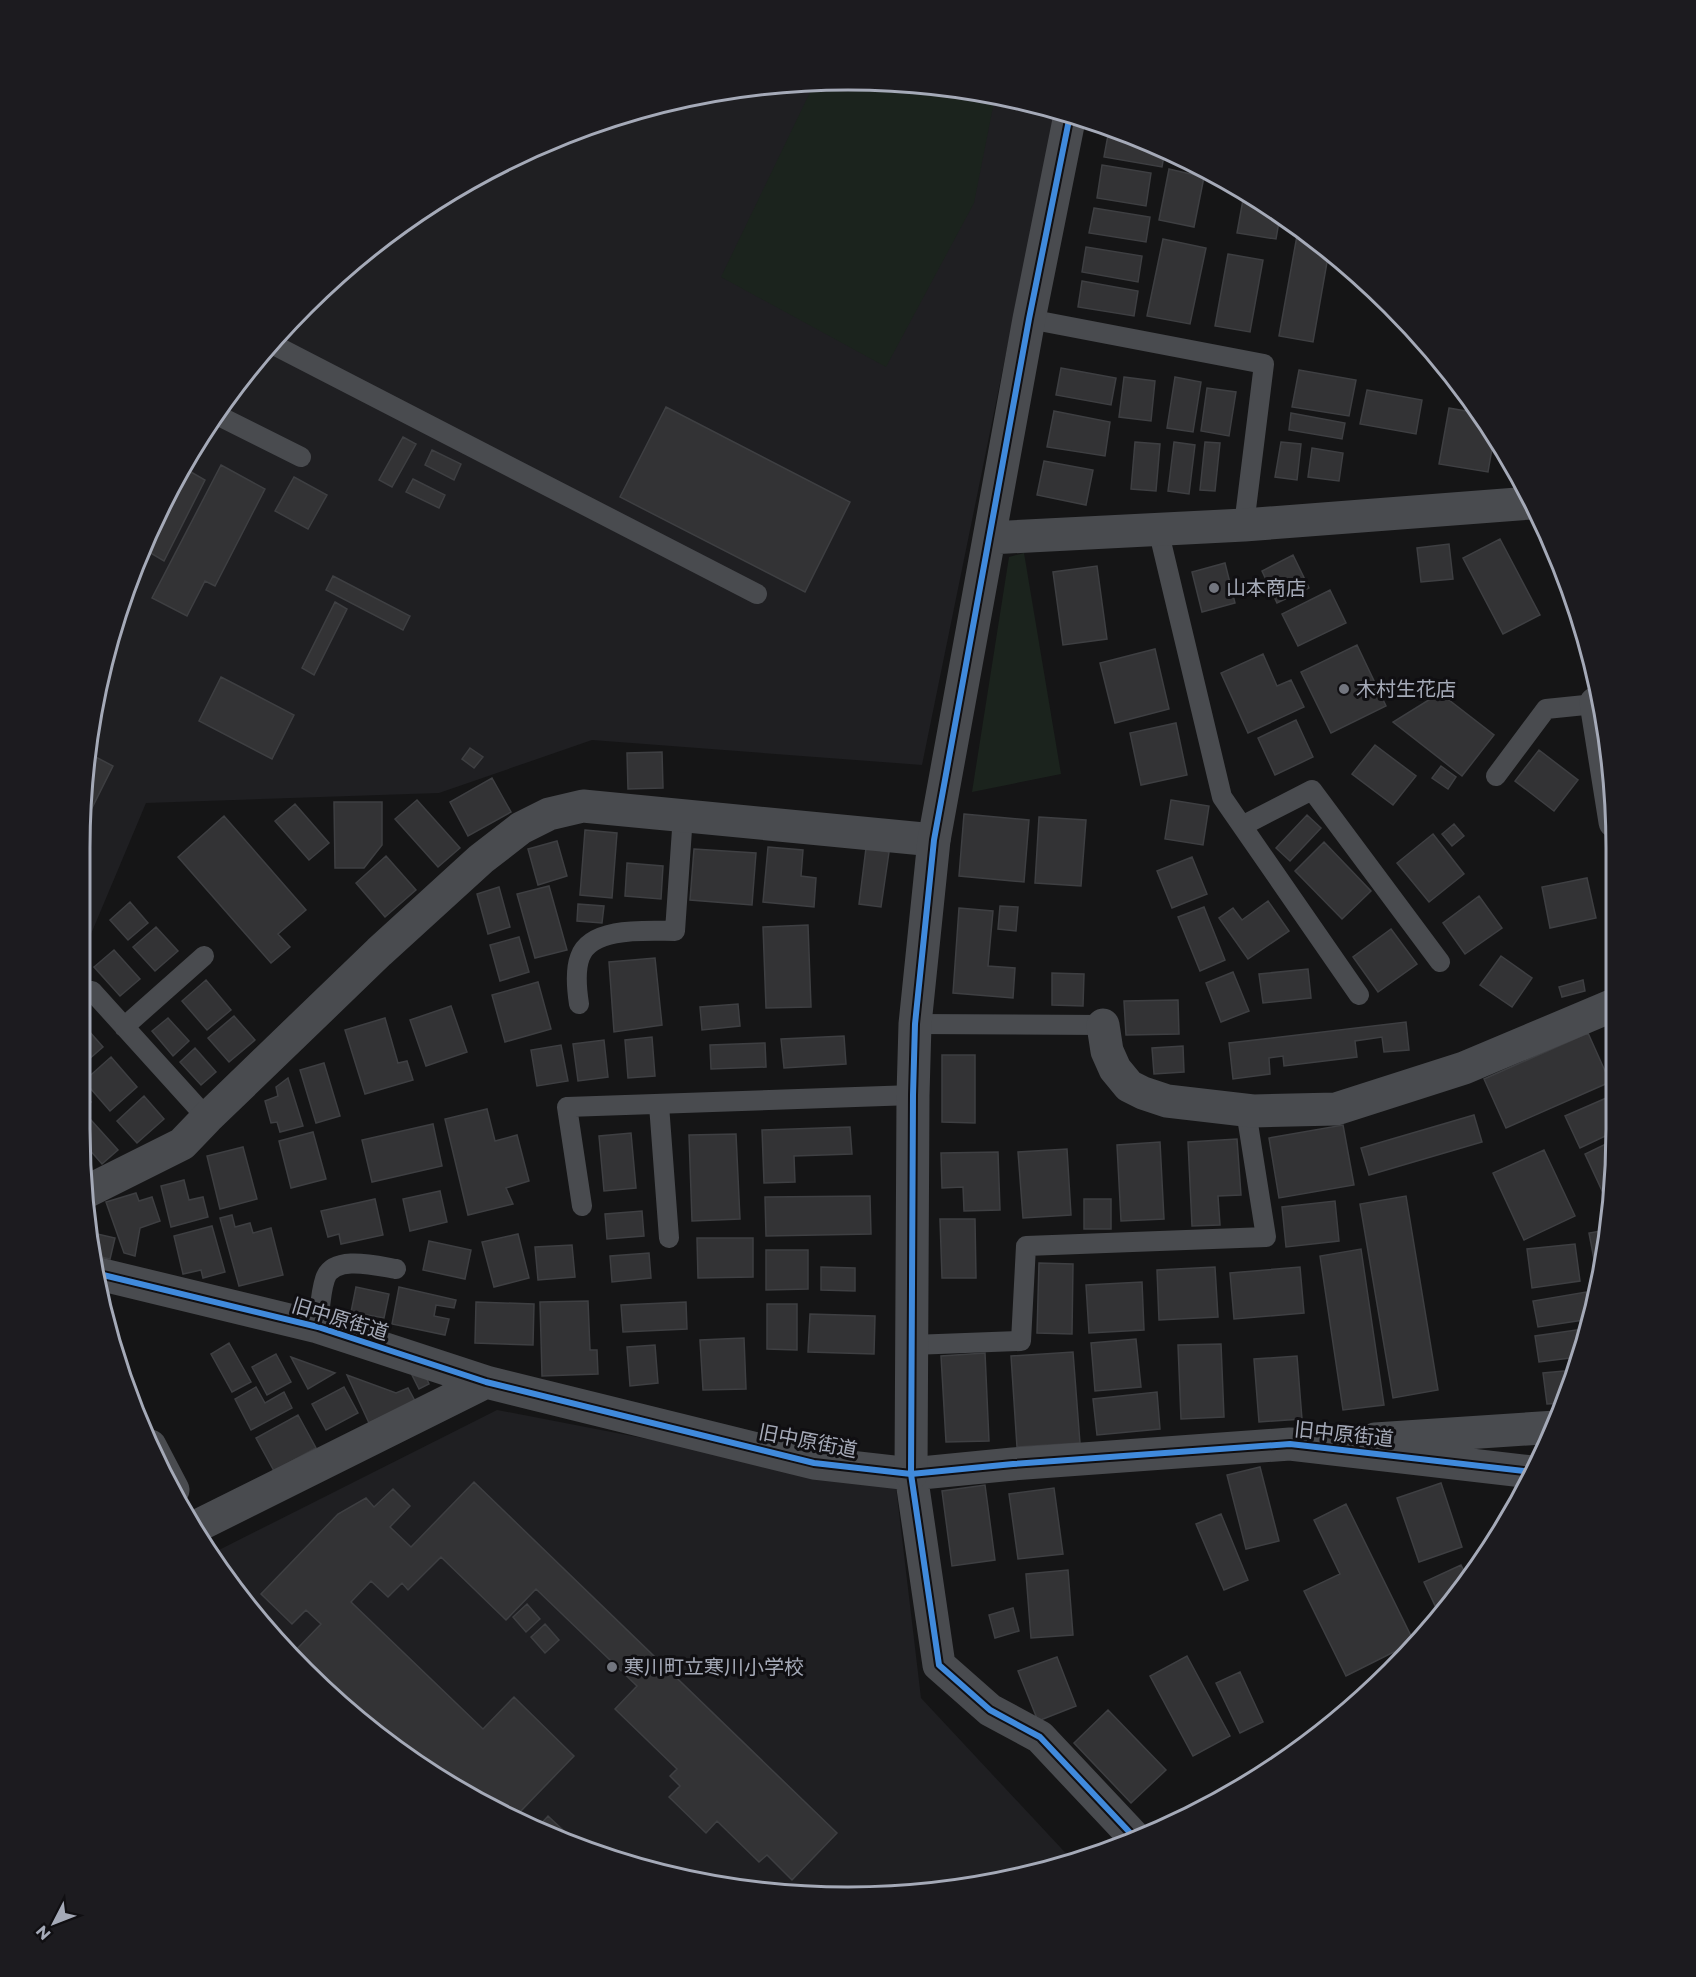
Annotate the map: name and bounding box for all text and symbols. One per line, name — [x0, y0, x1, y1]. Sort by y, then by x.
place label: 山本商店 — [1226, 576, 1306, 600]
marker: 山本商店 — [1207, 581, 1221, 595]
place label: 木村生花店 — [1356, 677, 1456, 701]
marker: 木村生花店 — [1337, 682, 1351, 696]
street label: 旧中原街道 — [289, 1293, 391, 1345]
street label: 旧中原街道 — [1293, 1417, 1395, 1451]
street label: 旧中原街道 — [757, 1420, 859, 1462]
place label: 寒川町立寒川小学校 — [624, 1655, 804, 1679]
marker: 寒川町立寒川小学校 — [605, 1660, 619, 1674]
north arrow — [24, 1893, 84, 1953]
text: N — [32, 1922, 55, 1944]

